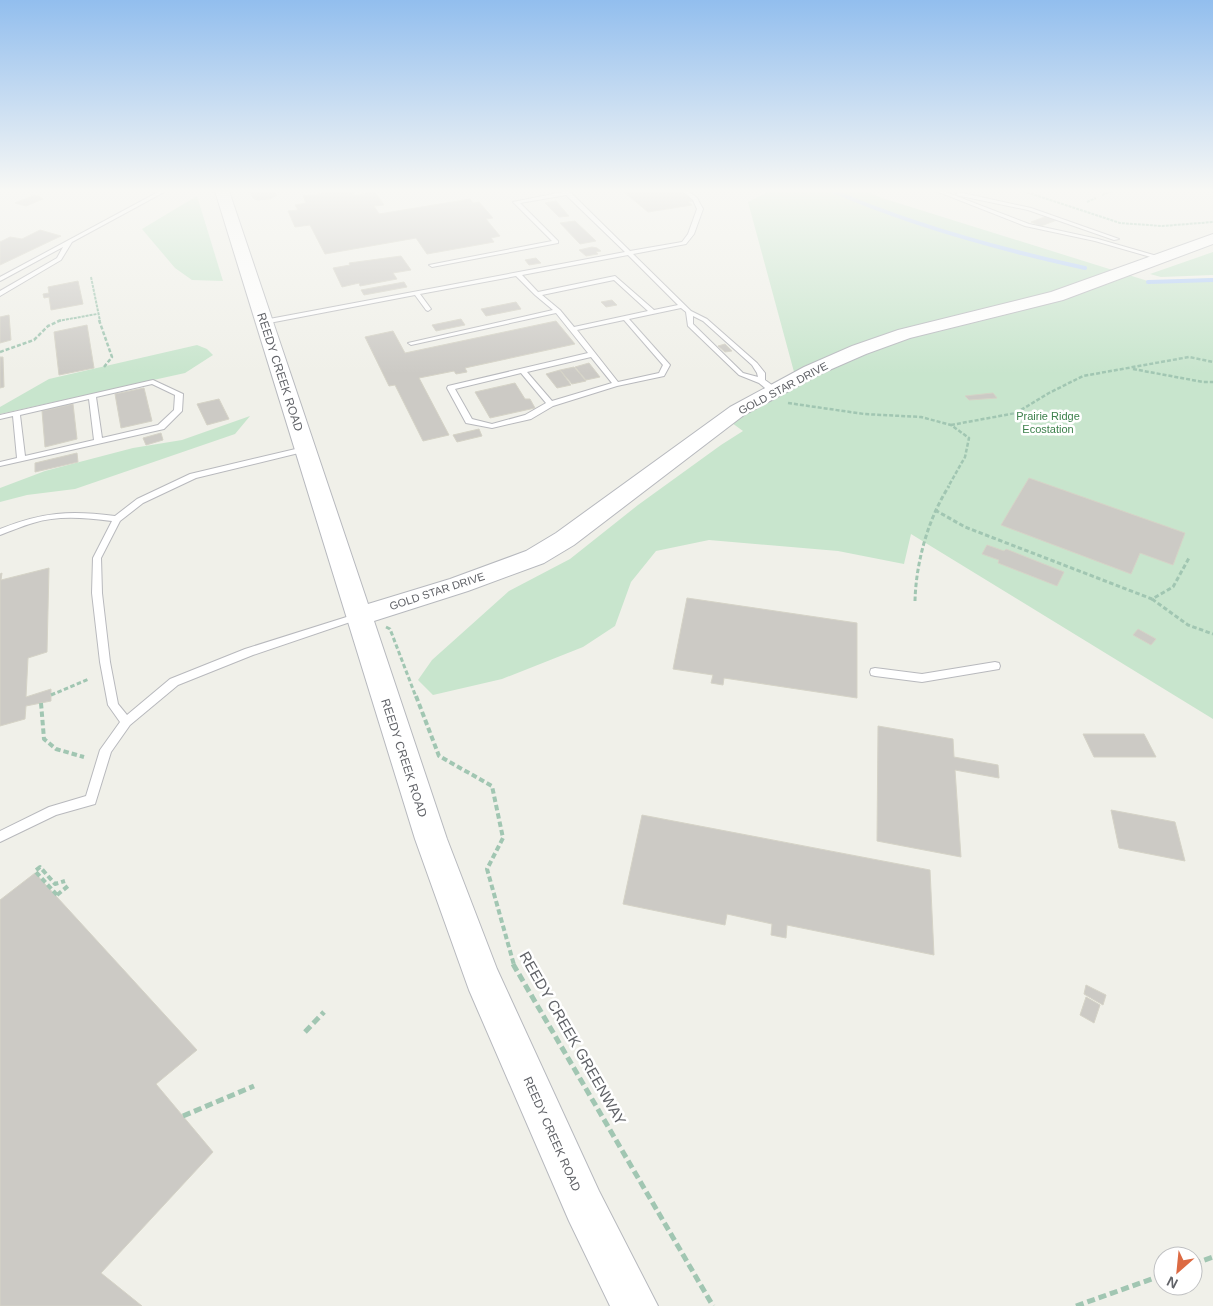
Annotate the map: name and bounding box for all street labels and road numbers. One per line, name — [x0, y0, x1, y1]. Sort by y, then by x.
street label: REEDY CREEK ROAD — [254, 311, 306, 433]
street label: GOLD STAR DRIVE — [736, 359, 830, 417]
street label: GOLD STAR DRIVE — [388, 570, 486, 612]
street label: REEDY CREEK ROAD — [378, 697, 430, 819]
street label: REEDY CREEK GREENWAY — [516, 948, 630, 1128]
street label: REEDY CREEK ROAD — [520, 1075, 584, 1194]

